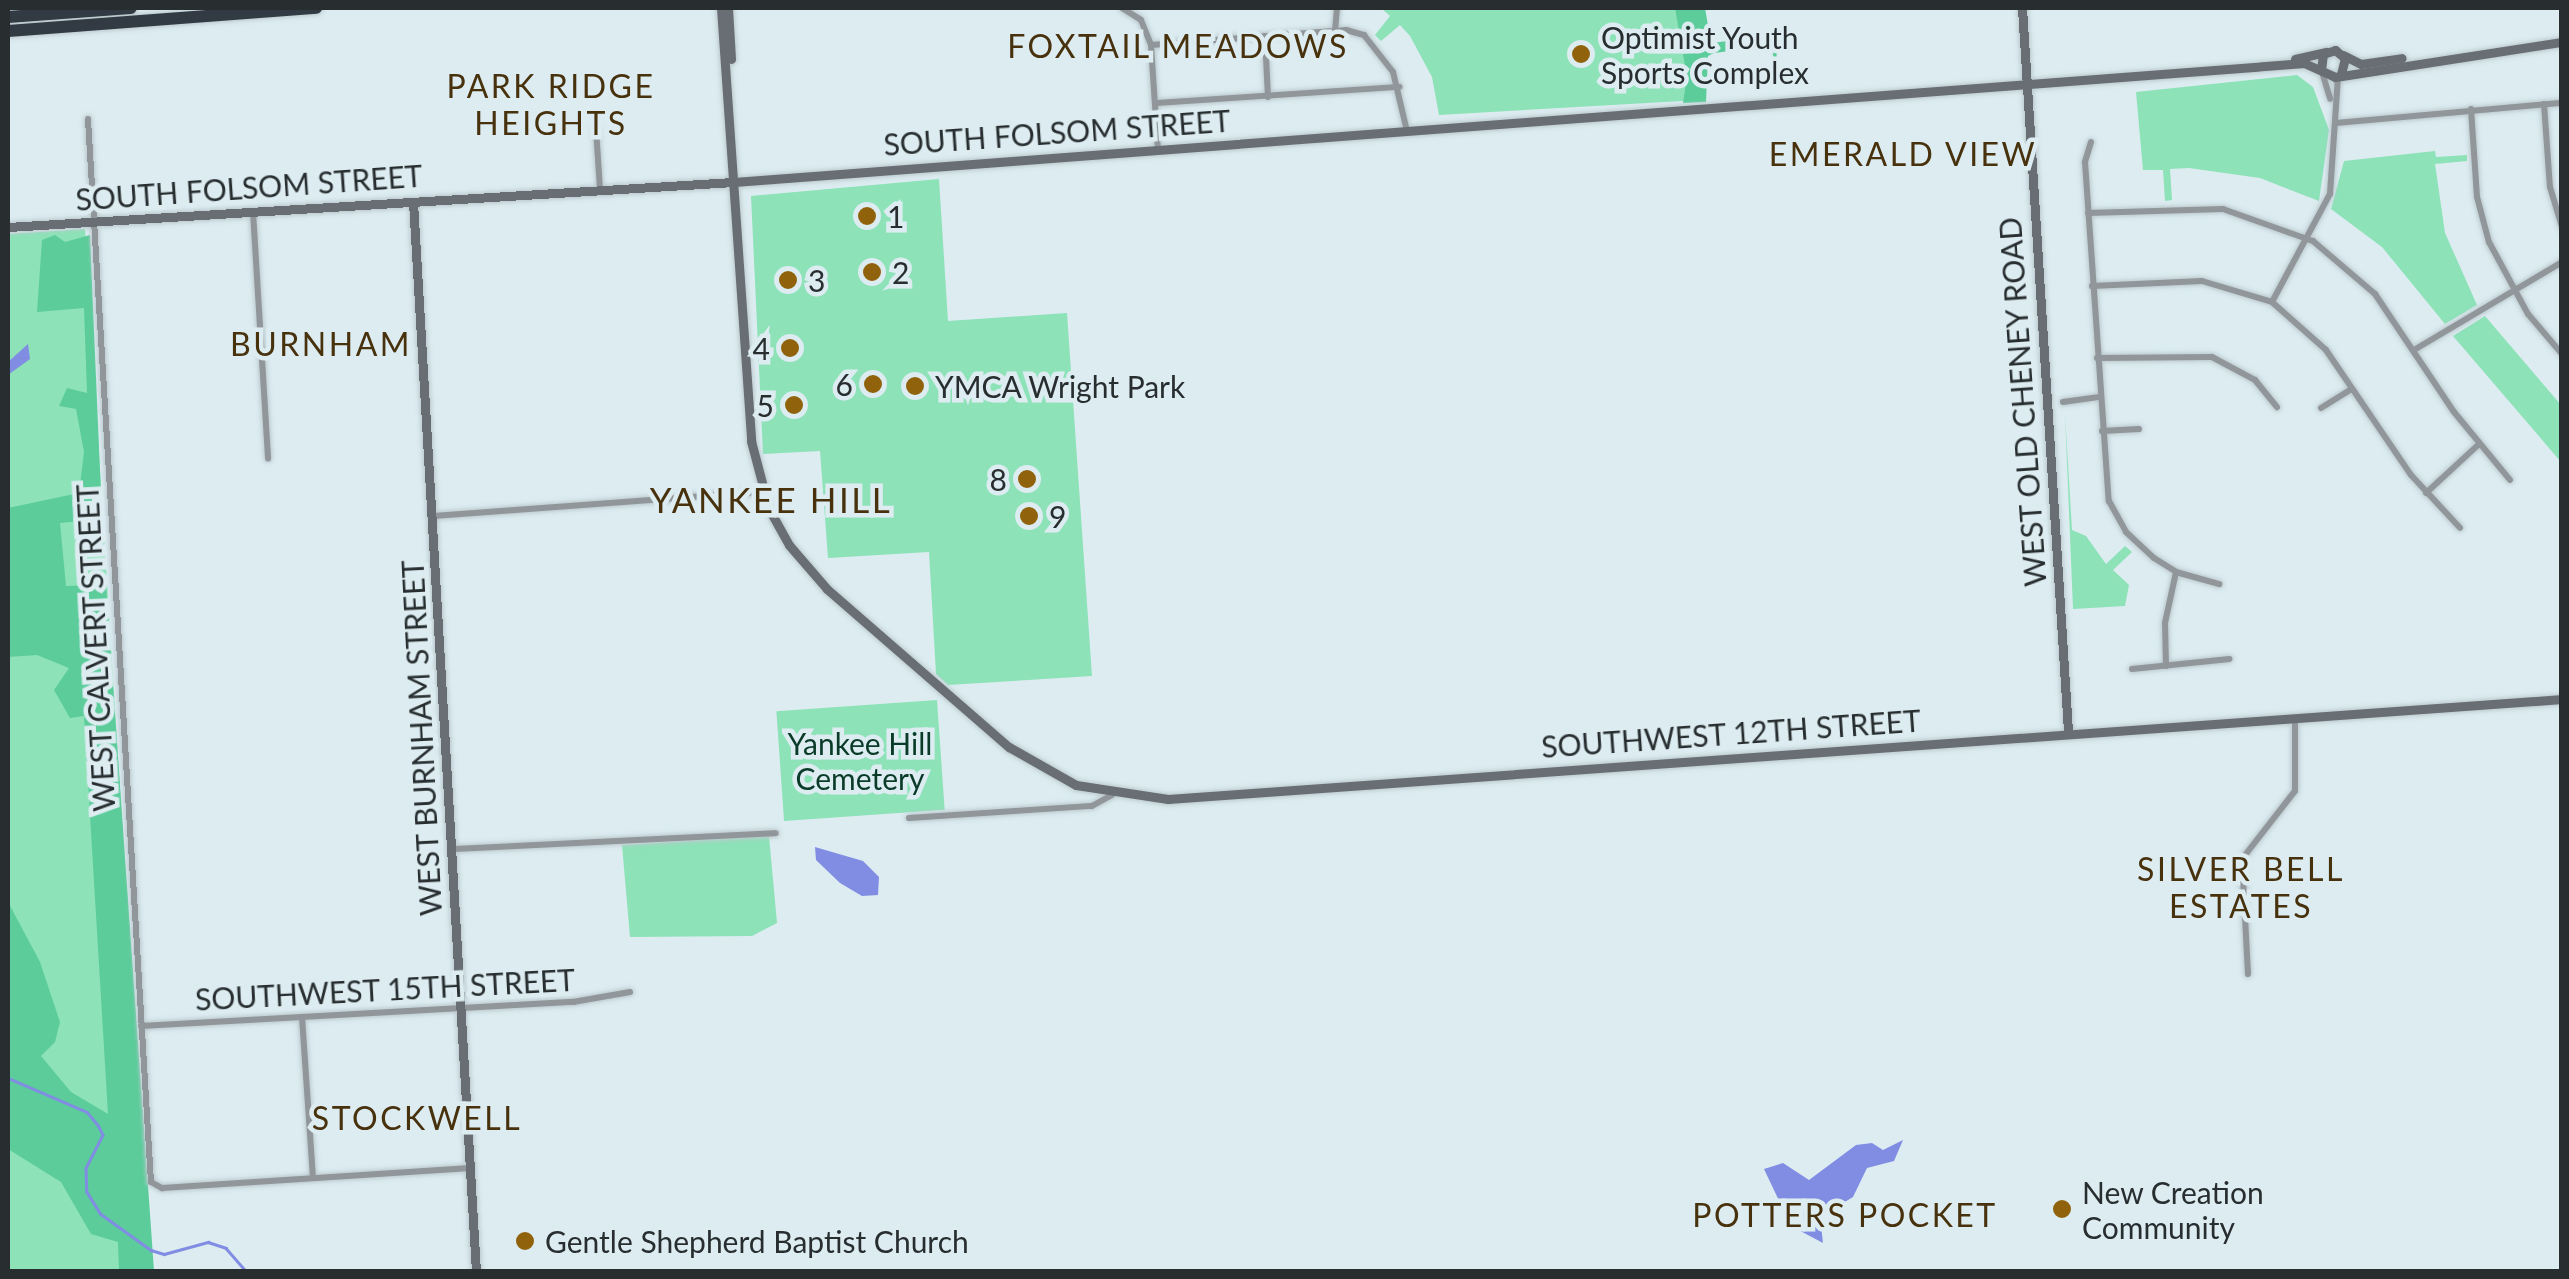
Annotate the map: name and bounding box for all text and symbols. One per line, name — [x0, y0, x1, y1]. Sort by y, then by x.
place label: Optimist Youth Sports Complex — [1601, 19, 1809, 90]
district label: FOXTAIL MEADOWS — [1007, 27, 1349, 65]
marker: Optimist Youth Sports Complex — [1570, 43, 1592, 65]
district label: PARK RIDGE HEIGHTS — [447, 68, 655, 143]
street label: SOUTH FOLSOM STREET — [882, 102, 1232, 162]
district label: EMERALD VIEW — [1768, 135, 2038, 173]
street label: SOUTH FOLSOM STREET — [74, 157, 424, 217]
place label: 1 — [887, 198, 904, 234]
marker: 1 — [856, 205, 878, 227]
street label: WEST OLD CHENEY ROAD — [1991, 215, 2053, 589]
place label: 2 — [892, 254, 909, 290]
marker: 2 — [861, 261, 883, 283]
place label: 3 — [808, 262, 825, 298]
marker: 3 — [777, 269, 799, 291]
district label: BURNHAM — [230, 325, 412, 363]
place label: 4 — [753, 330, 770, 366]
marker: 4 — [779, 337, 801, 359]
place label: 6 — [836, 366, 853, 402]
place label: YMCA Wright Park — [935, 368, 1187, 404]
marker: 6 — [862, 373, 884, 395]
marker: YMCA Wright Park — [904, 375, 926, 397]
place label: 5 — [757, 387, 774, 423]
marker: 5 — [783, 394, 805, 416]
place label: 8 — [990, 461, 1007, 497]
marker: 8 — [1016, 468, 1038, 490]
district label: YANKEE HILL — [650, 478, 892, 520]
street label: WEST CALVERT STREET — [68, 483, 122, 813]
place label: 9 — [1049, 498, 1066, 534]
marker: 9 — [1018, 505, 1040, 527]
street label: WEST BURNHAM STREET — [394, 559, 448, 917]
street label: SOUTHWEST 12TH STREET — [1540, 702, 1922, 764]
park label: Yankee Hill Cemetery — [788, 725, 932, 796]
district label: SILVER BELL ESTATES — [2137, 851, 2345, 926]
street label: SOUTHWEST 15TH STREET — [194, 961, 576, 1017]
district label: STOCKWELL — [312, 1099, 522, 1137]
place label: New Creation Community — [2082, 1174, 2264, 1244]
district label: POTTERS POCKET — [1692, 1196, 1998, 1234]
marker: New Creation Community — [2051, 1198, 2073, 1220]
place label: Gentle Shepherd Baptist Church — [545, 1223, 969, 1259]
marker: Gentle Shepherd Baptist Church — [514, 1230, 536, 1252]

